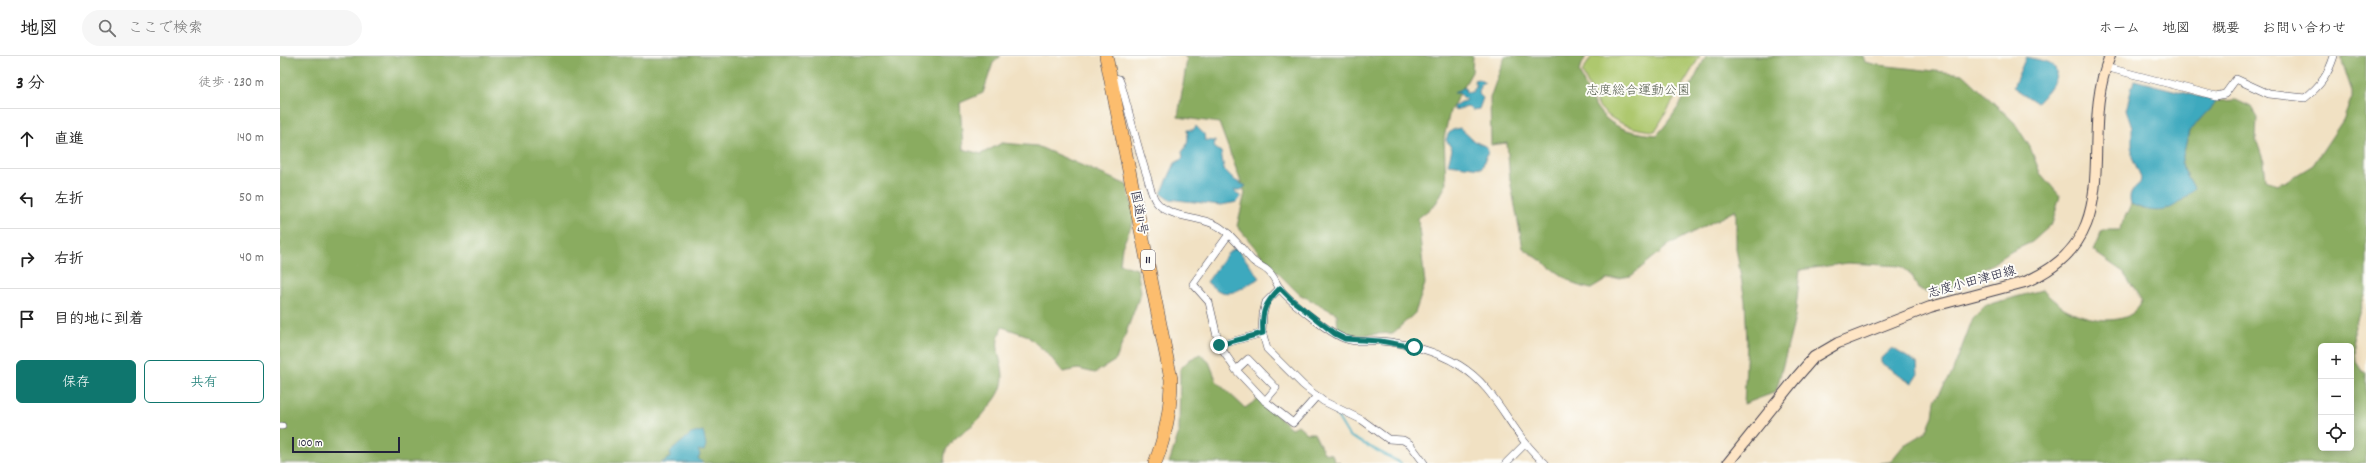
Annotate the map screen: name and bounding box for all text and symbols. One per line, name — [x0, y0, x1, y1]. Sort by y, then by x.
search box — [82, 10, 362, 46]
text: 地図 — [20, 17, 58, 44]
icon: search — [96, 17, 118, 39]
text: ここで検索 — [128, 18, 203, 40]
text: ホーム — [2099, 19, 2140, 39]
text: 地図 — [2162, 19, 2190, 39]
text: 概要 — [2212, 19, 2240, 39]
text: お問い合わせ — [2262, 19, 2346, 39]
text: 3 分 — [16, 73, 44, 97]
text: 徒歩 · 230 m — [199, 74, 264, 93]
park label: 志度総合運動公園 — [1586, 82, 1690, 101]
icon: ahead — [16, 128, 38, 150]
text: 直進 — [54, 129, 84, 151]
text: 140 m — [237, 129, 264, 148]
icon: left — [16, 188, 38, 210]
text: 左折 — [54, 189, 84, 211]
text: 50 m — [239, 189, 264, 208]
street label: 国道11号 — [1124, 189, 1152, 237]
icon: right — [16, 248, 38, 270]
text: 右折 — [54, 249, 84, 271]
text: 40 m — [240, 249, 264, 268]
road number: 11 — [1141, 250, 1155, 270]
street label: 志度小田津田線 — [1926, 262, 2019, 304]
icon: arrive — [16, 308, 38, 330]
text: 目的地に到着 — [54, 309, 144, 331]
route end — [1210, 336, 1228, 354]
route start — [1405, 338, 1423, 356]
map controls — [2318, 343, 2354, 451]
button: + — [2318, 343, 2354, 379]
button: 保存 — [16, 360, 136, 403]
button: 共有 — [144, 360, 264, 403]
button: − — [2318, 379, 2354, 415]
button: locate — [2318, 415, 2354, 451]
scale bar — [292, 435, 400, 454]
text: 100 m — [298, 436, 322, 452]

